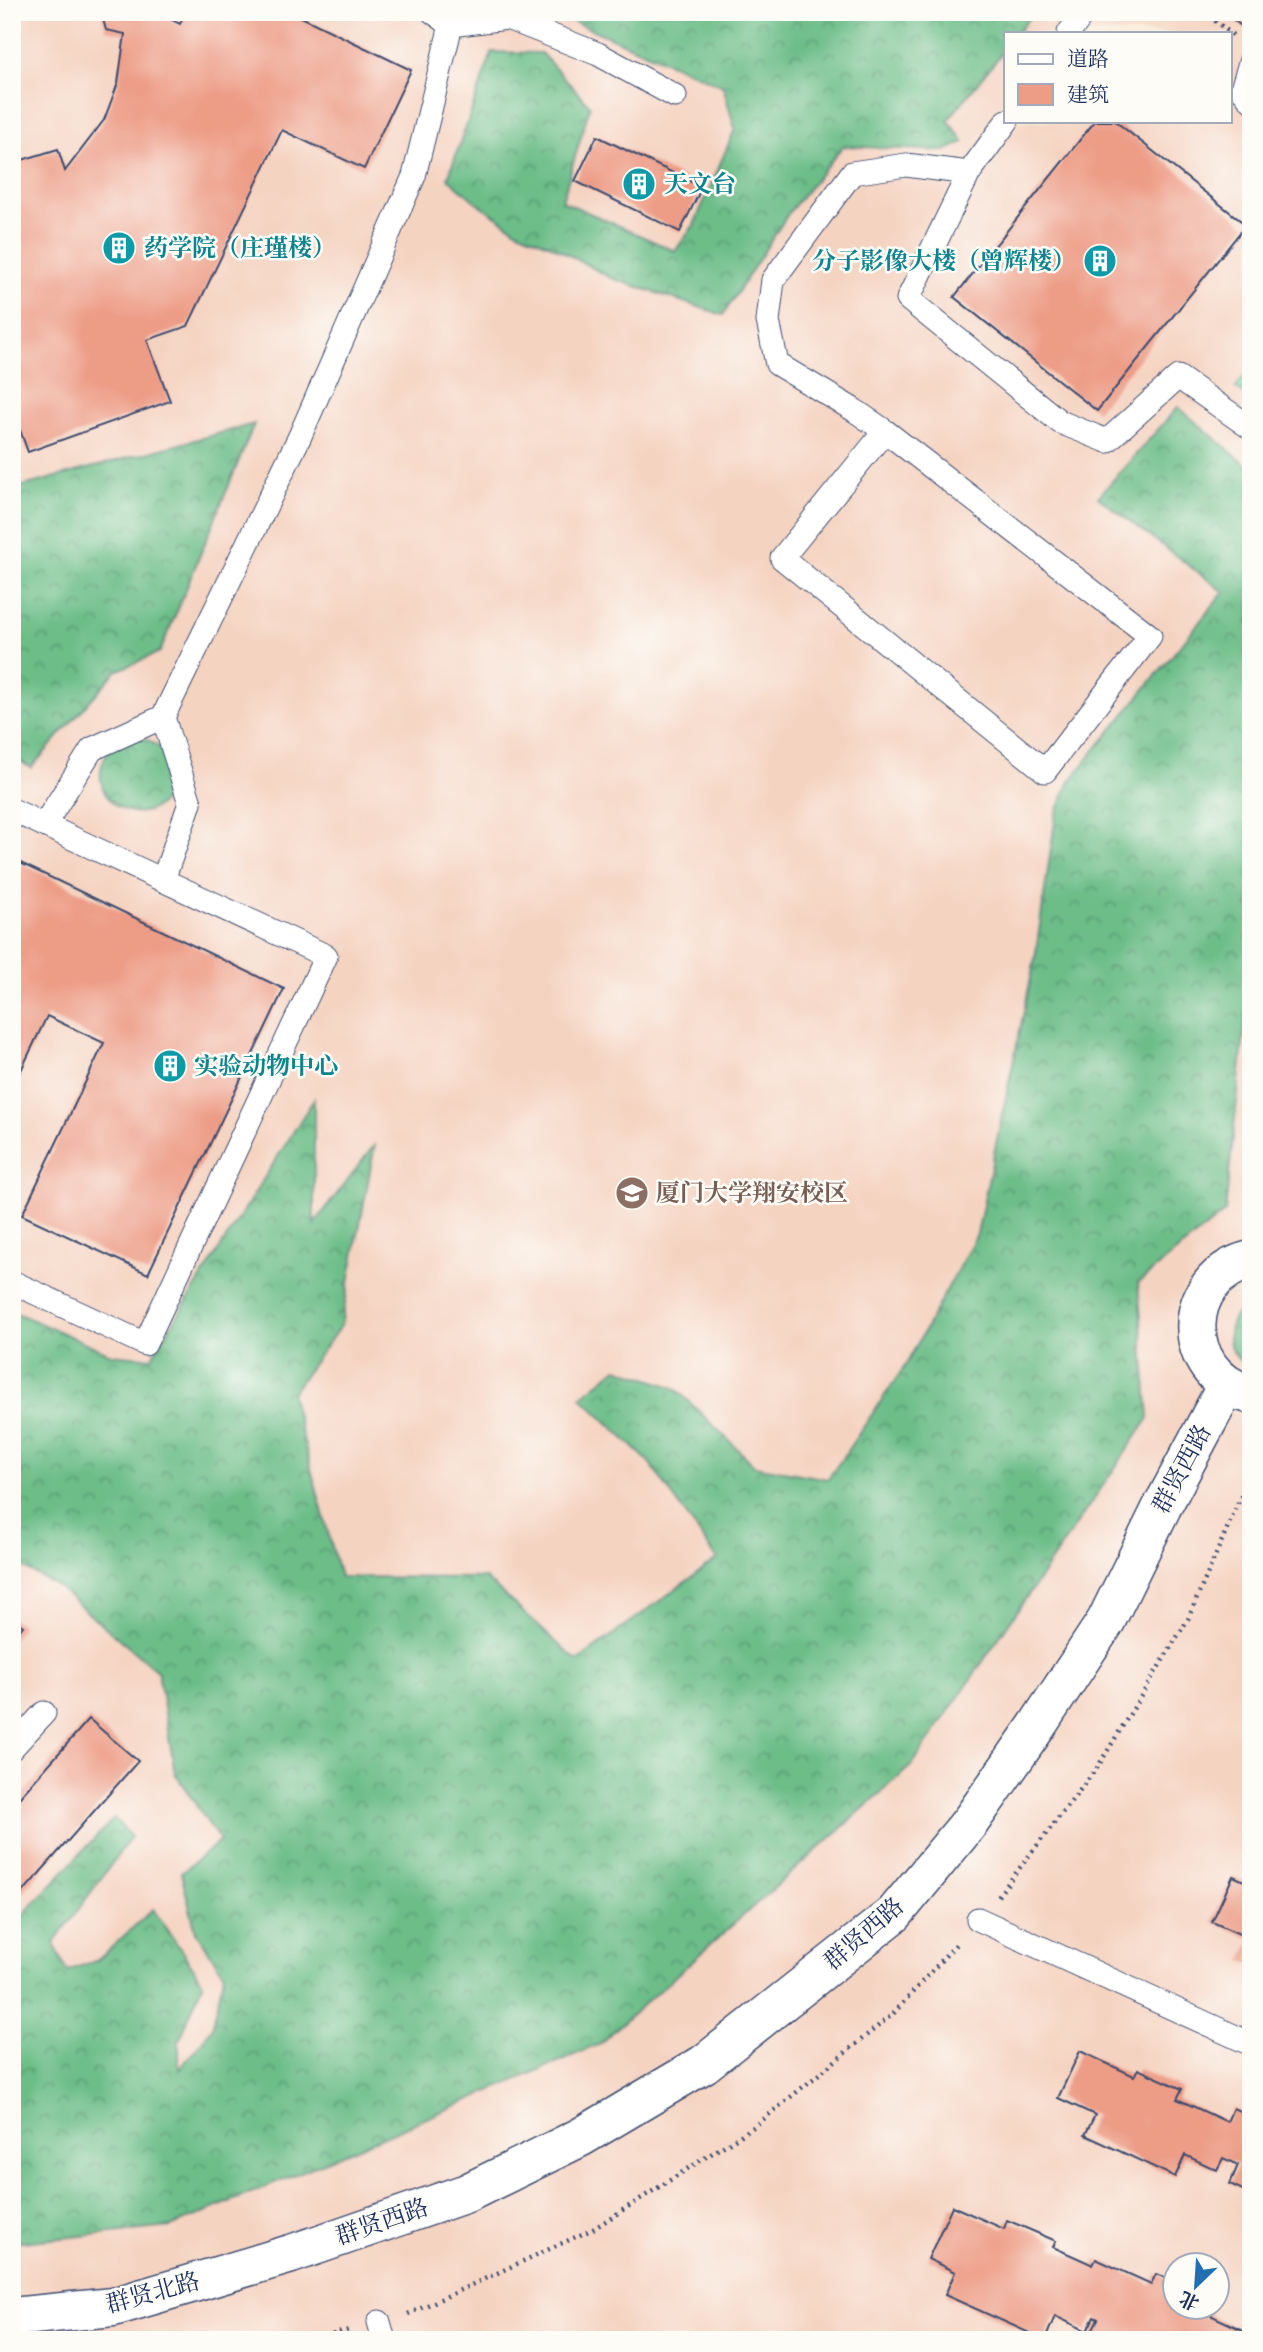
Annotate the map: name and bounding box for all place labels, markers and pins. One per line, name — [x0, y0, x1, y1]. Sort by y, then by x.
building icon: 天文台 — [620, 165, 658, 203]
place label: 天文台 — [664, 168, 736, 201]
building icon: 药学院（庄瑾楼） — [100, 229, 138, 267]
place label: 药学院（庄瑾楼） — [144, 232, 336, 265]
building icon: 分子影像大楼（曾辉楼） — [1081, 242, 1119, 280]
place label: 分子影像大楼（曾辉楼） — [812, 245, 1076, 278]
building icon: 实验动物中心 — [151, 1047, 189, 1085]
place label: 实验动物中心 — [194, 1050, 338, 1083]
school or university icon: 厦门大学翔安校区 — [613, 1174, 651, 1212]
place label: 厦门大学翔安校区 — [656, 1177, 848, 1210]

